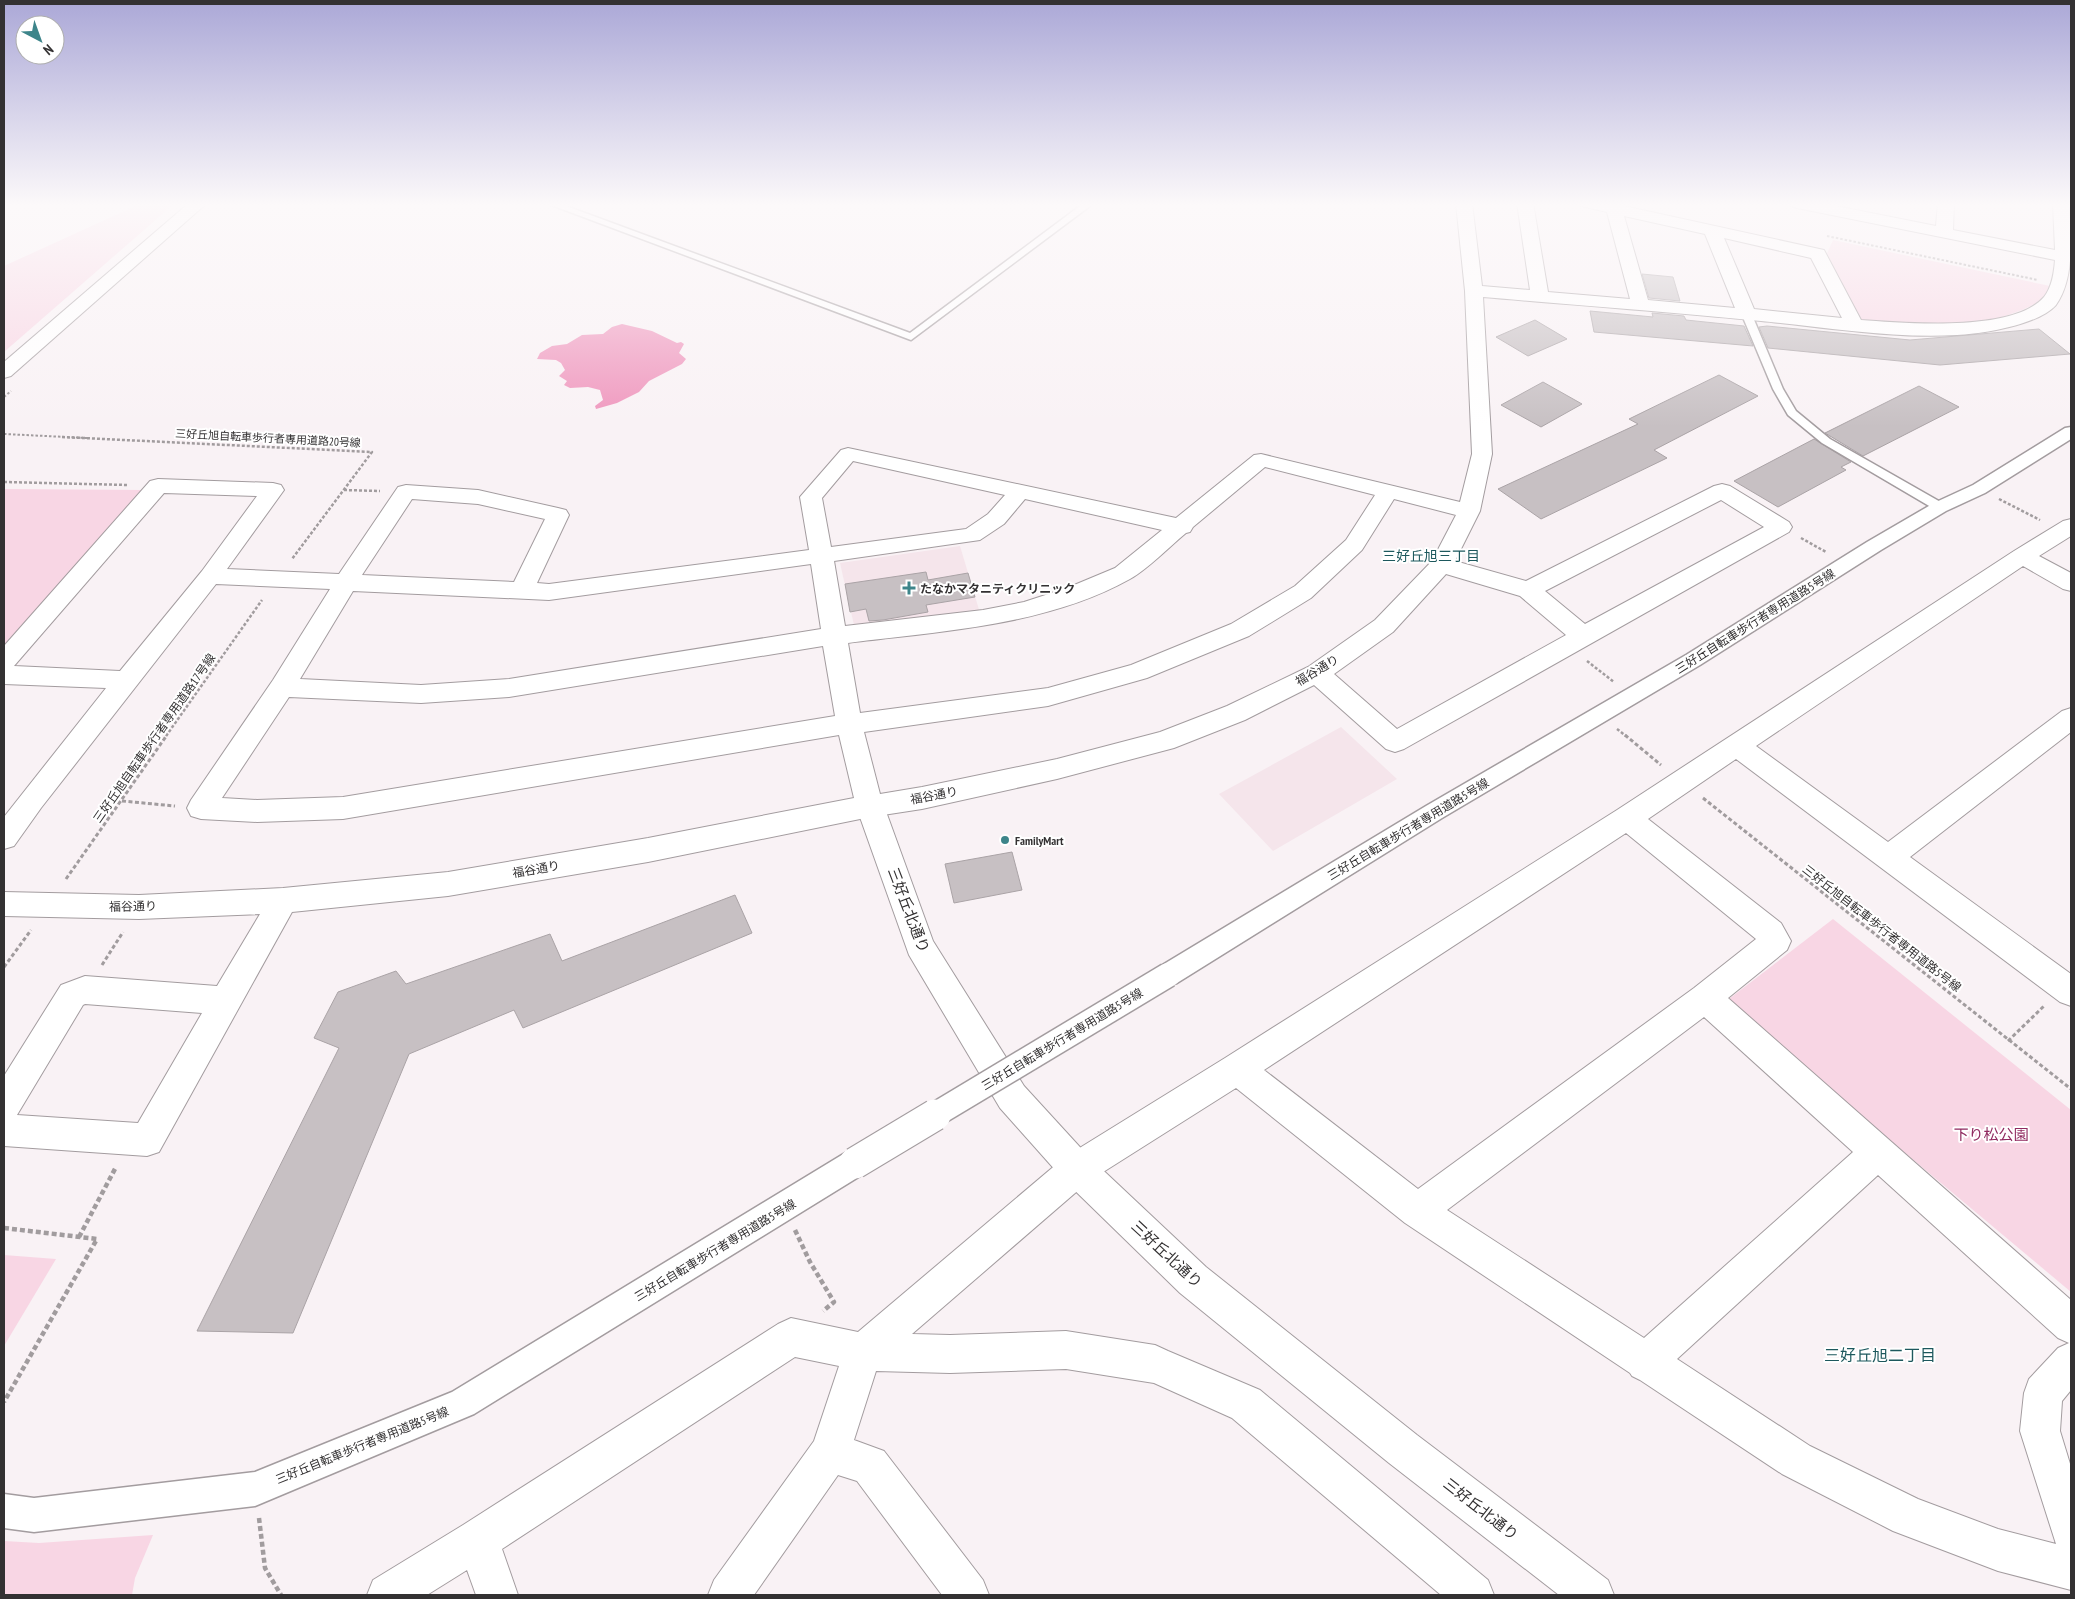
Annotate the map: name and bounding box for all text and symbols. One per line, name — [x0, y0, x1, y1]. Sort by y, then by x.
north arrow — [15, 15, 65, 65]
text: N — [40, 41, 57, 59]
street label: 三好丘旭自転車歩行者専用道路20号線 — [175, 426, 361, 450]
district label: 三好丘旭三丁目 — [1382, 547, 1480, 565]
street label: 三好丘自転車歩行者専用道路5号線 — [1672, 566, 1838, 676]
marker: たなかマタニティクリニック — [902, 581, 916, 595]
place label: たなかマタニティクリニック — [920, 581, 1075, 596]
street label: 三好丘旭自転車歩行者専用道路17号線 — [90, 651, 218, 825]
street label: 福谷通り — [1293, 651, 1341, 689]
street label: 三好丘自転車歩行者専用道路5号線 — [1325, 775, 1491, 883]
street label: 福谷通り — [909, 783, 959, 807]
place label: FamilyMart — [1015, 833, 1064, 848]
marker: FamilyMart — [999, 834, 1011, 846]
street label: 福谷通り — [511, 857, 561, 881]
street label: 三好丘旭自転車歩行者専用道路5号線 — [1800, 861, 1964, 995]
street label: 三好丘北通り — [884, 865, 934, 955]
street label: 福谷通り — [109, 898, 157, 914]
street label: 三好丘自転車歩行者専用道路5号線 — [979, 985, 1145, 1093]
park label: 下り松公園 — [1953, 1125, 2029, 1144]
street label: 三好丘自転車歩行者専用道路5号線 — [632, 1196, 798, 1304]
street label: 三好丘北通り — [1128, 1216, 1206, 1292]
district label: 三好丘旭二丁目 — [1824, 1345, 1936, 1365]
street label: 三好丘自転車歩行者専用道路5号線 — [273, 1403, 451, 1487]
street label: 三好丘北通り — [1440, 1474, 1522, 1544]

